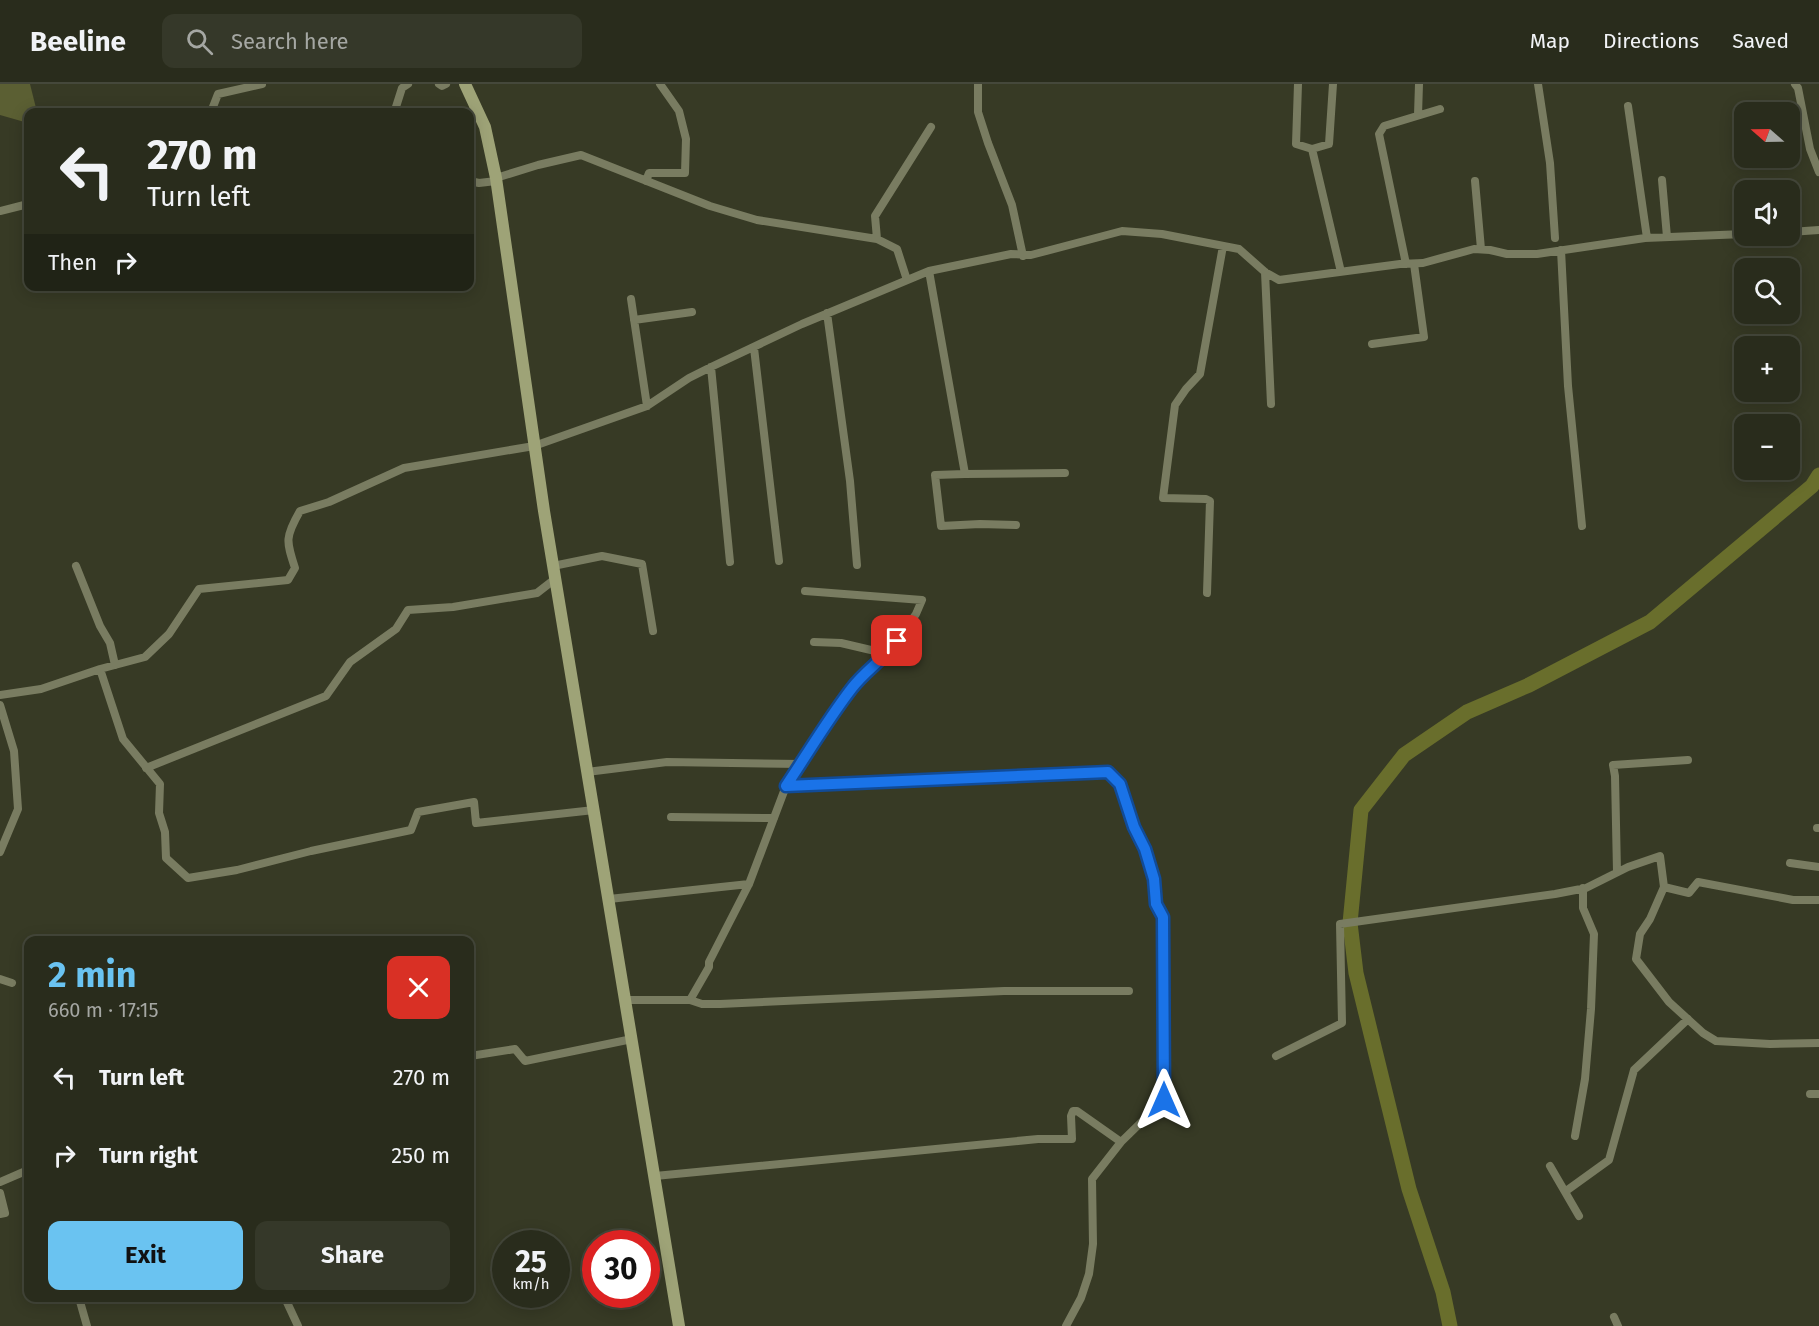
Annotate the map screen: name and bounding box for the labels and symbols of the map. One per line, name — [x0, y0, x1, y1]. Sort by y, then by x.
north arrow — [1734, 102, 1800, 168]
pin — [871, 615, 922, 666]
position arrow — [1132, 1068, 1196, 1132]
speed limit sign: 30 — [582, 1230, 660, 1308]

